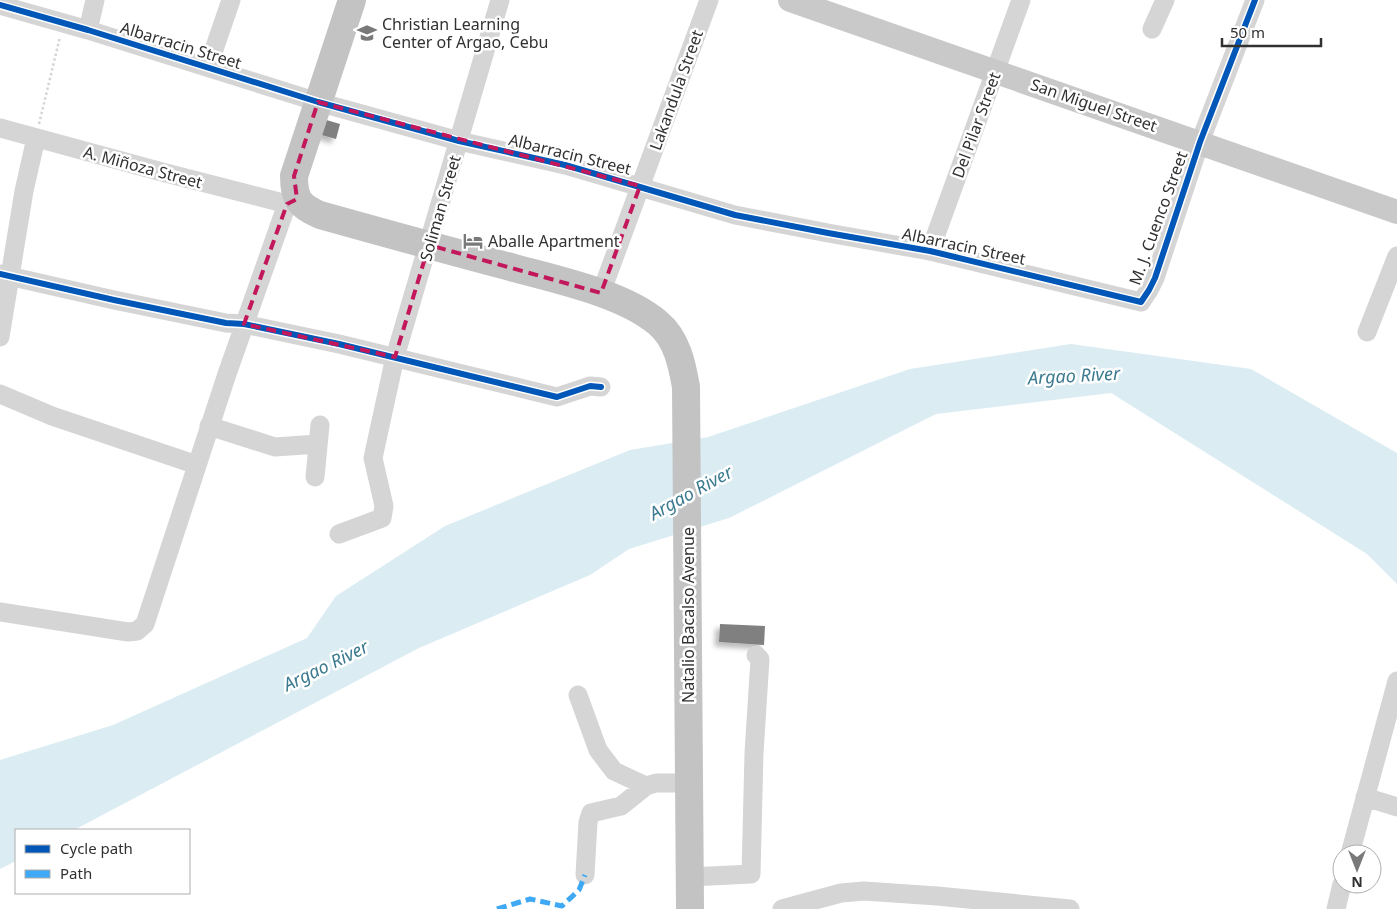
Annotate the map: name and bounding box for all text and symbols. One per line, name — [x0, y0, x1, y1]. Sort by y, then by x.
place label: Christian Learning Center of Argao, Cebu — [382, 13, 548, 53]
scale bar — [1222, 15, 1321, 47]
street label: Albarracin Street — [118, 16, 244, 74]
school or university icon: Christian Learning Center of Argao, Cebu — [356, 22, 378, 44]
text: 50 m — [1230, 22, 1265, 42]
street label: Lakandula Street — [644, 27, 708, 153]
street label: Del Pilar Street — [947, 69, 1005, 181]
street label: San Miguel Street — [1028, 73, 1160, 137]
street label: Albarracin Street — [506, 128, 634, 180]
street label: A. Miñoza Street — [81, 141, 205, 193]
street label: M. J. Cuenco Street — [1124, 148, 1193, 288]
street label: Soliman Street — [414, 152, 466, 264]
street label: Albarracin Street — [900, 222, 1028, 270]
hotel icon: Aballe Apartment — [462, 230, 484, 252]
place label: Aballe Apartment — [488, 230, 620, 252]
water label: Argao River — [1025, 361, 1121, 389]
water label: Argao River — [643, 459, 737, 526]
street label: Natalio Bacalso Avenue — [677, 527, 699, 703]
water label: Argao River — [277, 634, 373, 697]
legend — [15, 829, 190, 894]
text: Cycle path — [60, 838, 133, 858]
north arrow — [1332, 844, 1382, 894]
text: Path — [60, 863, 92, 883]
text: N — [1351, 873, 1363, 892]

